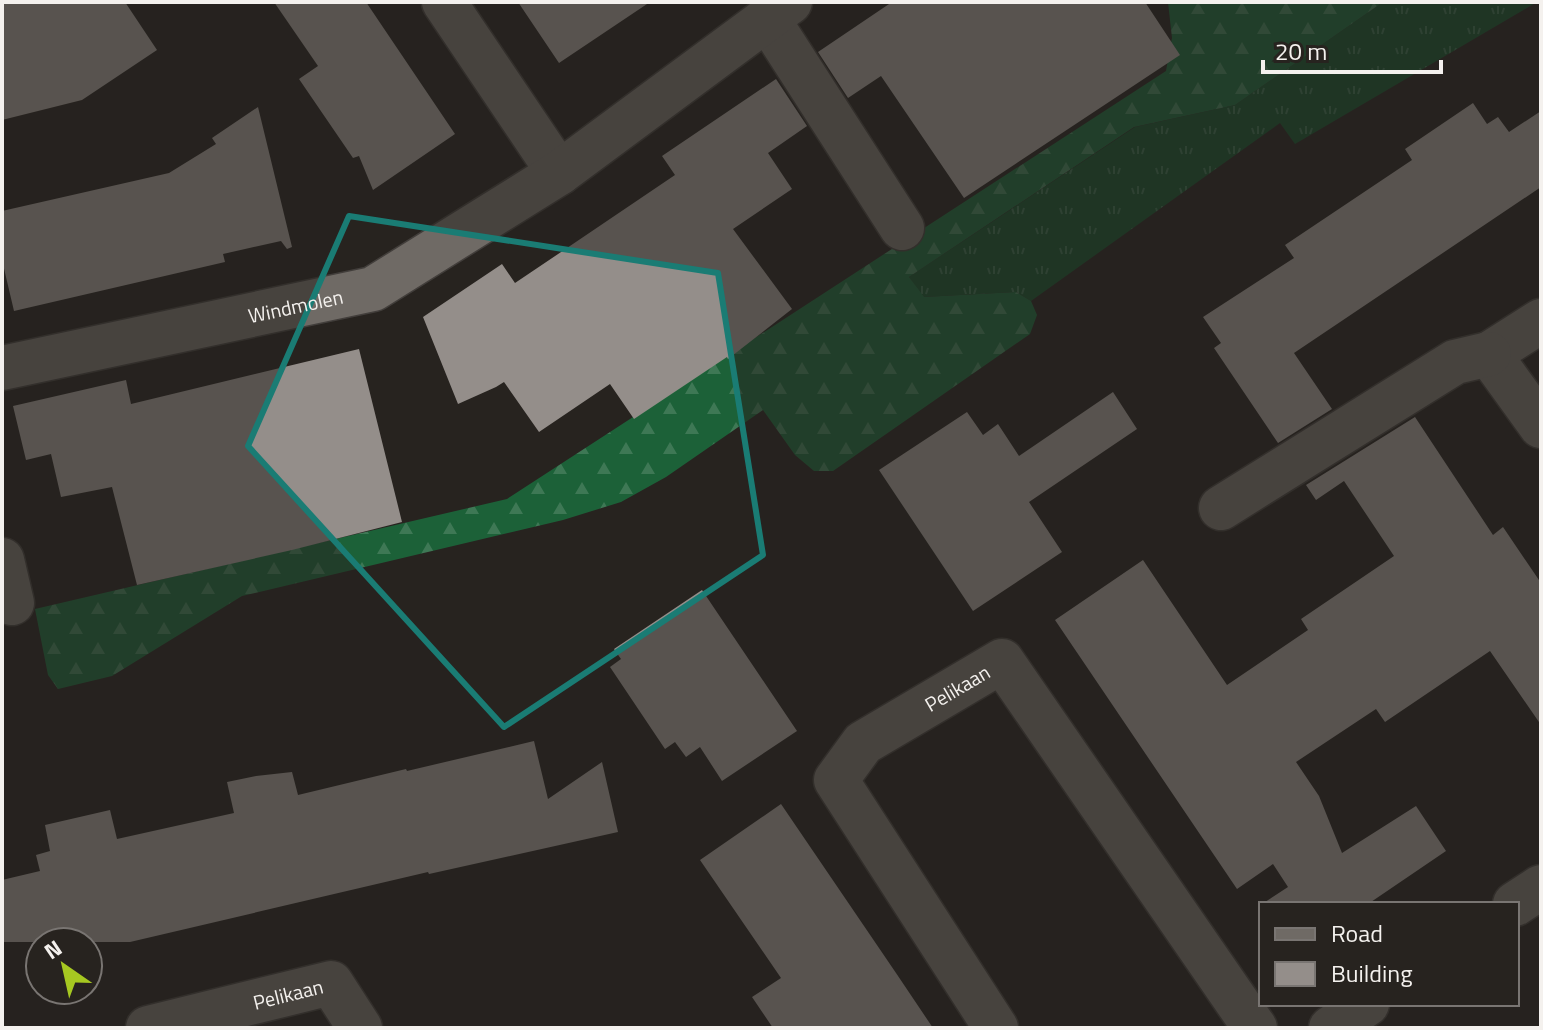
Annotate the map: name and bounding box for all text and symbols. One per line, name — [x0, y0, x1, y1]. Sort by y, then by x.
scale bar — [1263, 24, 1441, 74]
text: 20 m — [1275, 33, 1327, 69]
street label: Windmolen — [245, 280, 346, 331]
street label: Pelikaan — [918, 656, 995, 719]
legend — [1259, 902, 1519, 1006]
text: Road — [1331, 915, 1383, 951]
north arrow — [24, 926, 104, 1006]
text: N — [37, 931, 69, 968]
text: Building — [1331, 955, 1413, 991]
street label: Pelikaan — [250, 970, 326, 1017]

